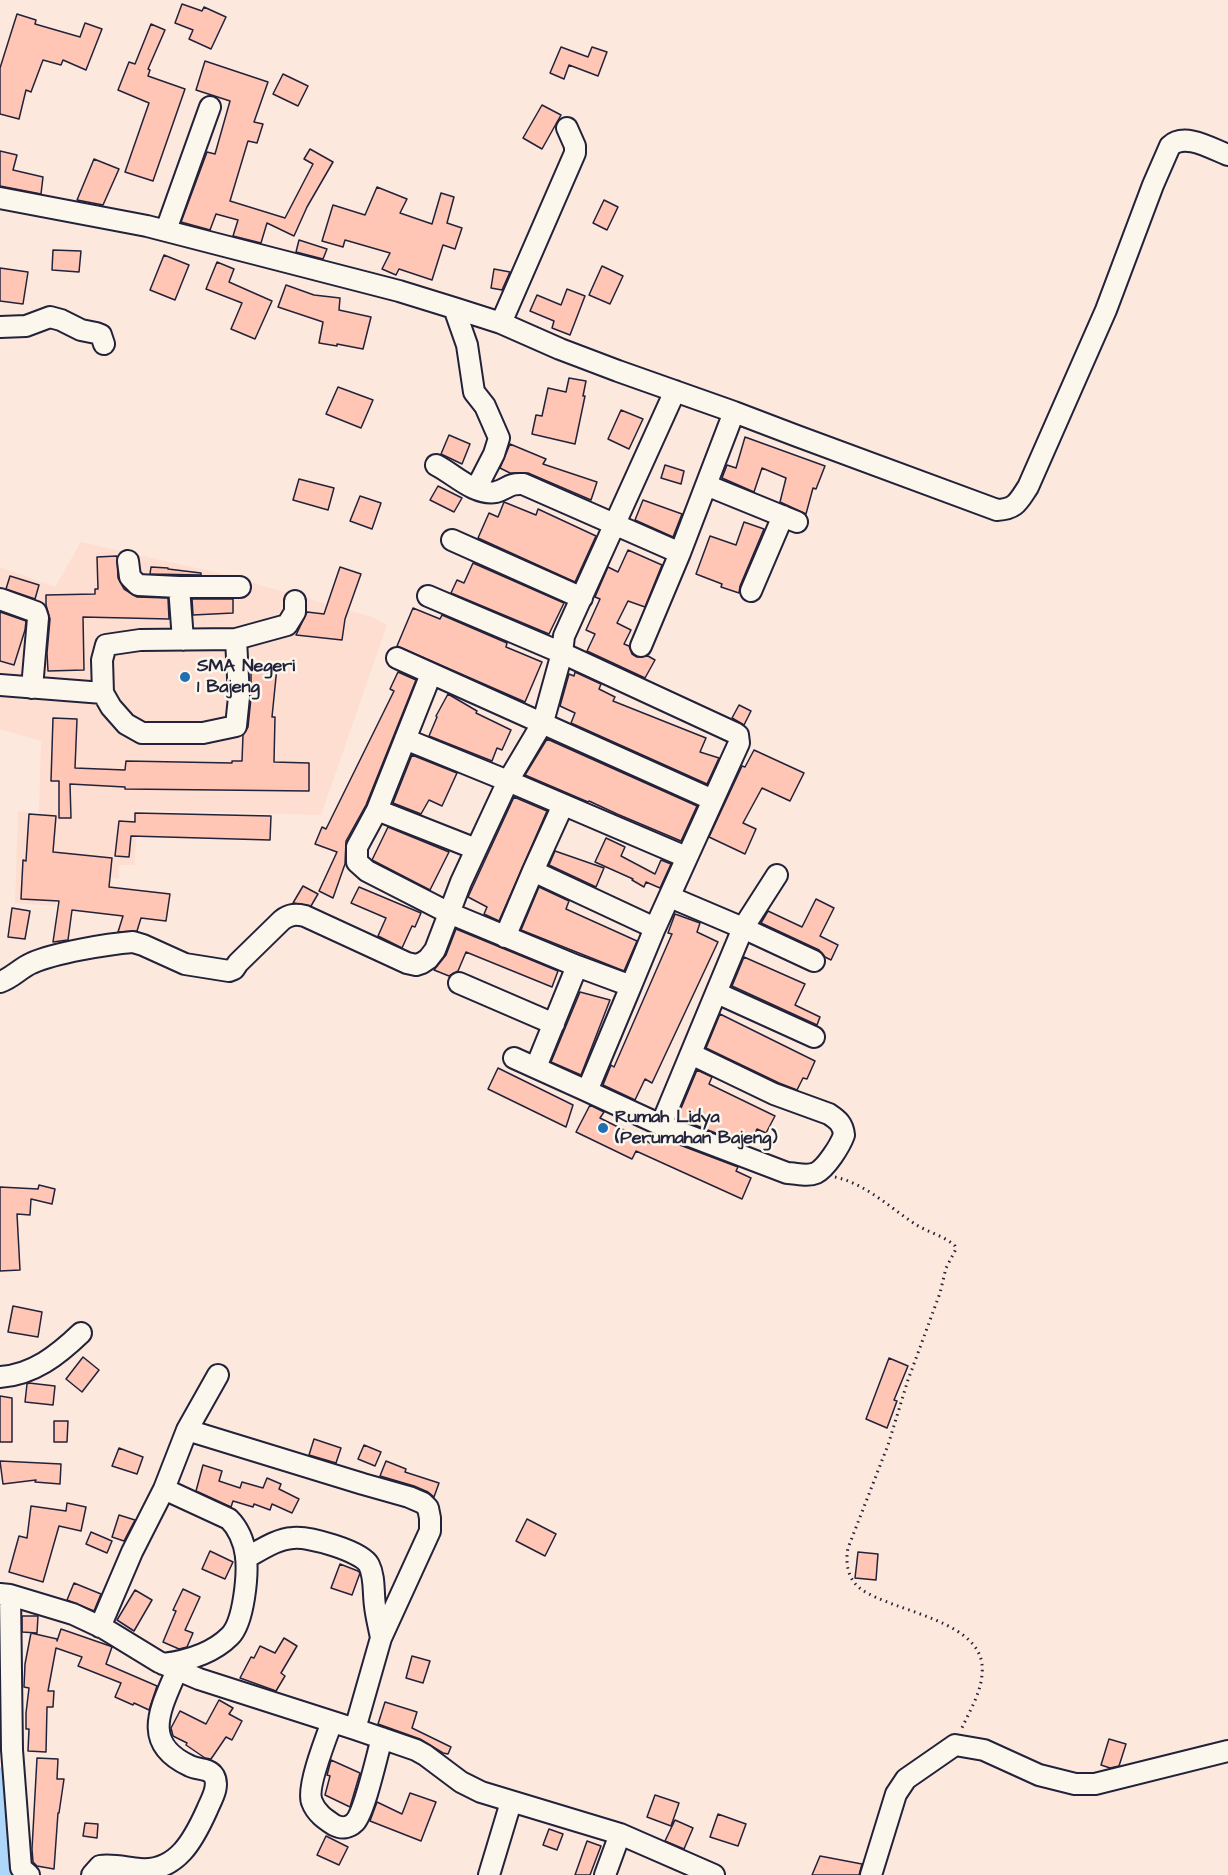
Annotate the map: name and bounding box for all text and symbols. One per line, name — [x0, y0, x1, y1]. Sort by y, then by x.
place label: SMA Negeri 1 Bajeng — [197, 656, 295, 698]
marker: SMA Negeri 1 Bajeng — [178, 670, 192, 684]
place label: Rumah Lidya (Perumahan Bajeng) — [615, 1107, 778, 1150]
marker: Rumah Lidya (Perumahan Bajeng) — [596, 1121, 610, 1135]

